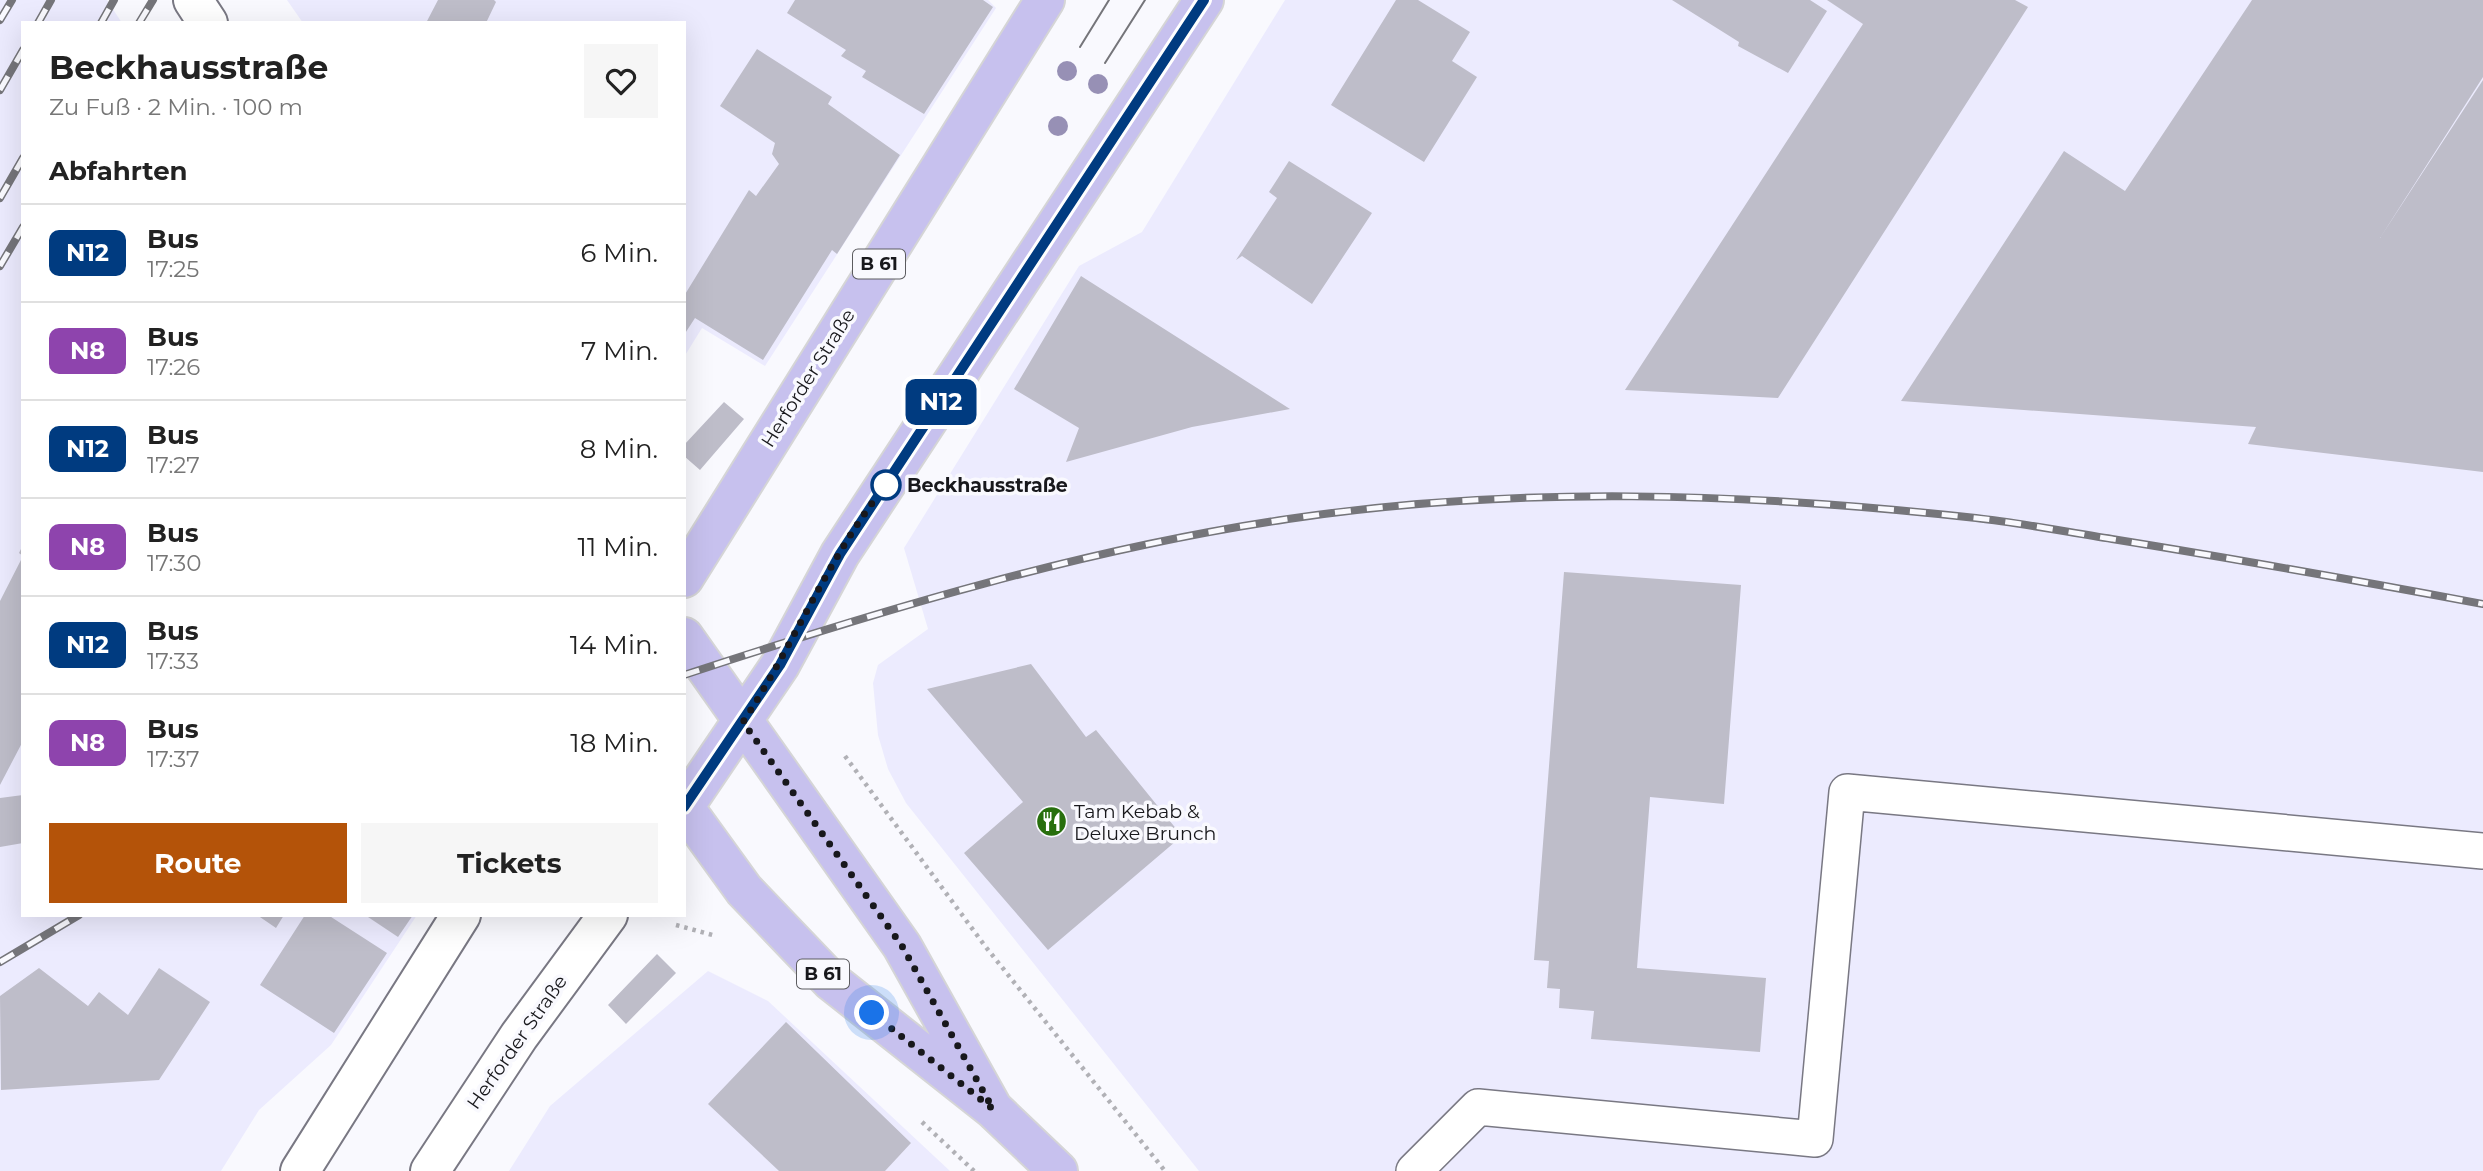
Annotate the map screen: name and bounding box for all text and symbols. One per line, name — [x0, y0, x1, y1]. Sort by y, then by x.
button: heart — [584, 44, 658, 118]
text: Beckhausstraße — [49, 47, 328, 87]
text: Zu Fuß · 2 Min. · 100 m — [49, 93, 303, 121]
text: Abfahrten — [49, 155, 188, 187]
text: Bus — [147, 223, 199, 255]
text: 6 Min. — [580, 237, 658, 269]
text: N12 — [66, 238, 109, 267]
road number: B 61 — [853, 250, 905, 278]
text: 17:25 — [147, 255, 199, 283]
street label: Herforder Straße — [756, 305, 860, 451]
text: Bus — [147, 321, 199, 353]
text: 7 Min. — [581, 335, 658, 367]
text: N8 — [70, 336, 105, 365]
text: 17:26 — [147, 353, 200, 381]
line badge: N12 — [901, 379, 981, 425]
text: N12 — [920, 387, 962, 416]
text: Bus — [147, 419, 199, 451]
text: 8 Min. — [580, 433, 658, 465]
text: N12 — [66, 434, 109, 463]
text: 17:27 — [147, 451, 200, 479]
marker: Beckhausstraße — [871, 470, 901, 500]
place label: Beckhausstraße — [907, 474, 1068, 497]
text: Bus — [147, 517, 199, 549]
text: 11 Min. — [578, 531, 658, 563]
text: N8 — [70, 532, 105, 561]
text: 17:30 — [147, 549, 201, 577]
text: Bus — [147, 615, 199, 647]
text: 14 Min. — [570, 629, 658, 661]
text: N12 — [66, 630, 109, 659]
text: 17:33 — [147, 647, 199, 675]
text: Bus — [147, 713, 199, 745]
text: 18 Min. — [570, 727, 658, 759]
text: N8 — [70, 728, 105, 757]
text: 17:37 — [147, 745, 200, 773]
place label: Tam Kebab & Deluxe Brunch — [1074, 800, 1216, 845]
restaurant icon: Tam Kebab & Deluxe Brunch — [1034, 805, 1068, 839]
button: Route — [49, 823, 347, 903]
button: Tickets — [361, 823, 658, 903]
road number: B 61 — [797, 959, 849, 988]
street label: Herforder Straße — [462, 970, 572, 1114]
your location — [854, 995, 889, 1030]

